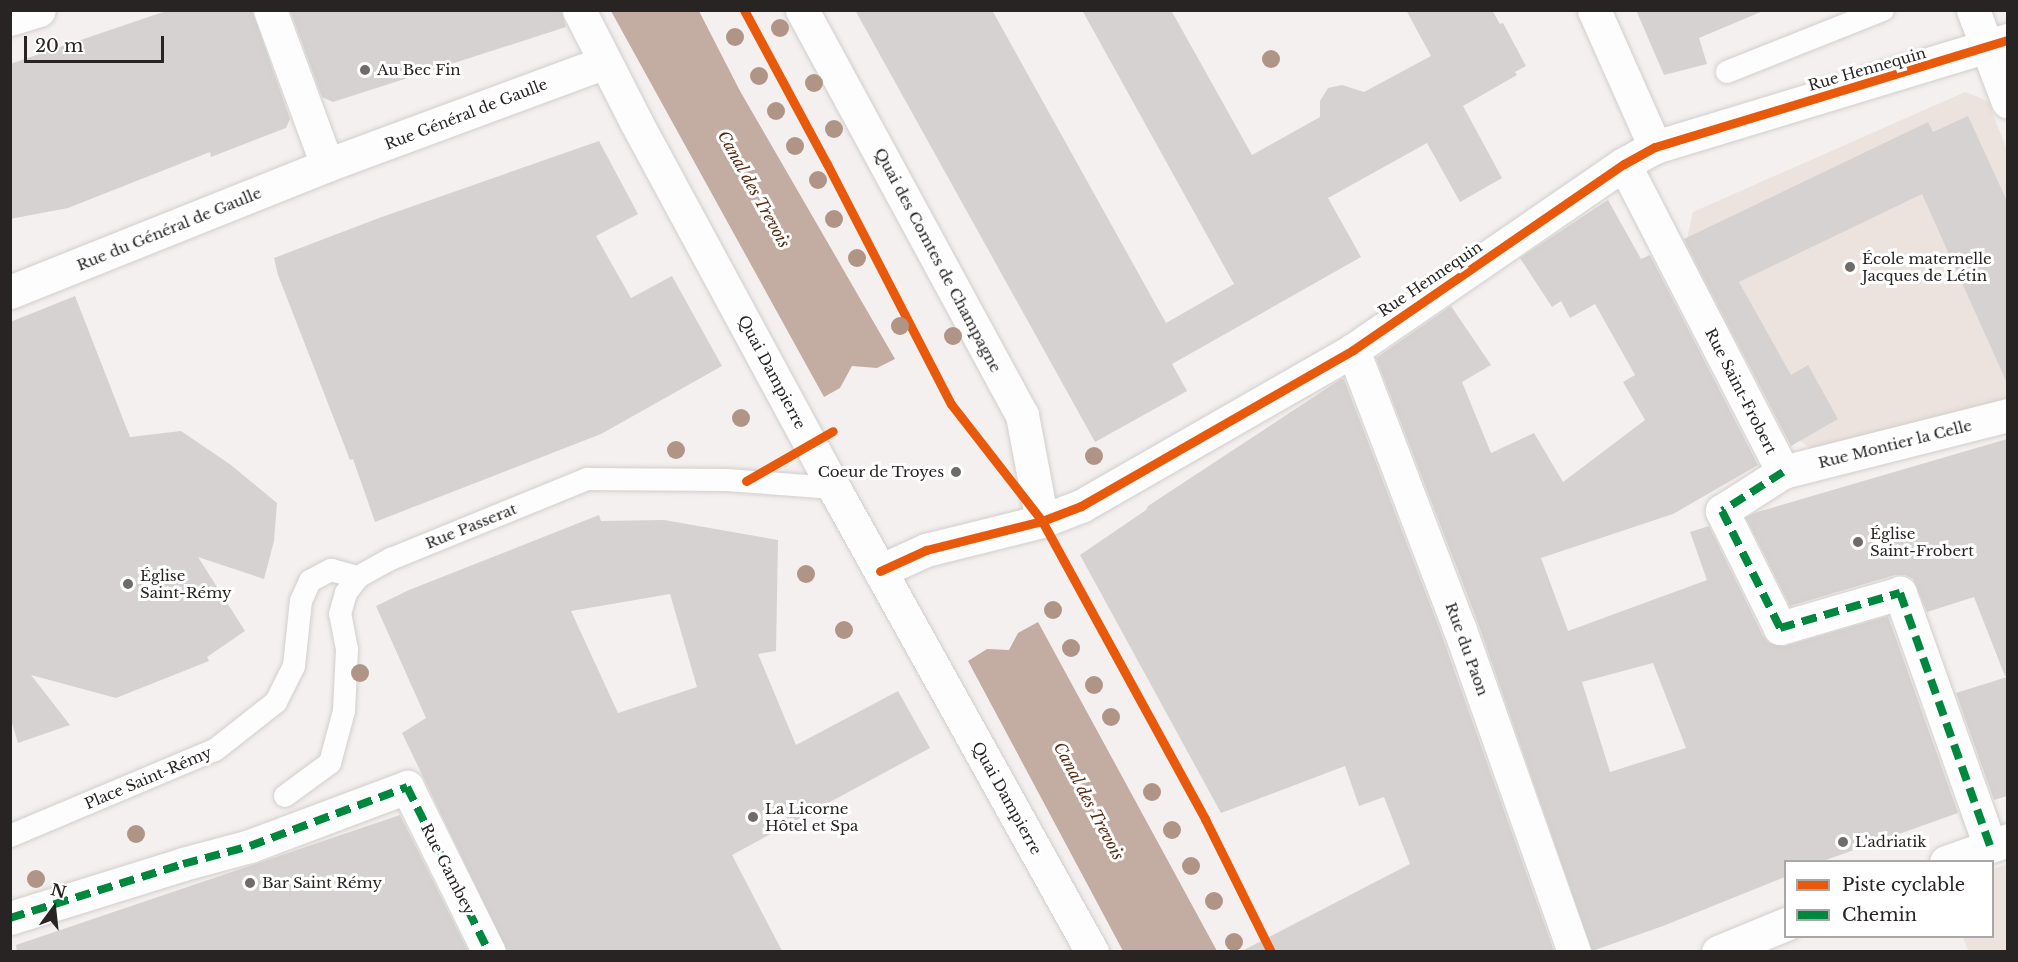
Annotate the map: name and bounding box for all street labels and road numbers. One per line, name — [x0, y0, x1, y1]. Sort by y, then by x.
street label: Rue Hennequin — [1806, 44, 1928, 94]
street label: Rue Général de Gaulle — [382, 75, 550, 153]
street label: Quai des Comtes de Champagne — [871, 145, 1005, 375]
street label: Rue du Général de Gaulle — [74, 184, 264, 274]
street label: Rue Hennequin — [1375, 238, 1485, 320]
street label: Quai Dampierre — [734, 312, 810, 432]
street label: Rue Saint-Frobert — [1702, 325, 1780, 457]
street label: Rue Montier la Celle — [1816, 416, 1974, 472]
street label: Rue Passerat — [423, 500, 519, 552]
street label: Rue du Paon — [1442, 600, 1492, 698]
street label: Quai Dampierre — [969, 738, 1045, 858]
street label: Place Saint-Rémy — [82, 743, 214, 813]
street label: Rue Gambey — [417, 820, 479, 918]

